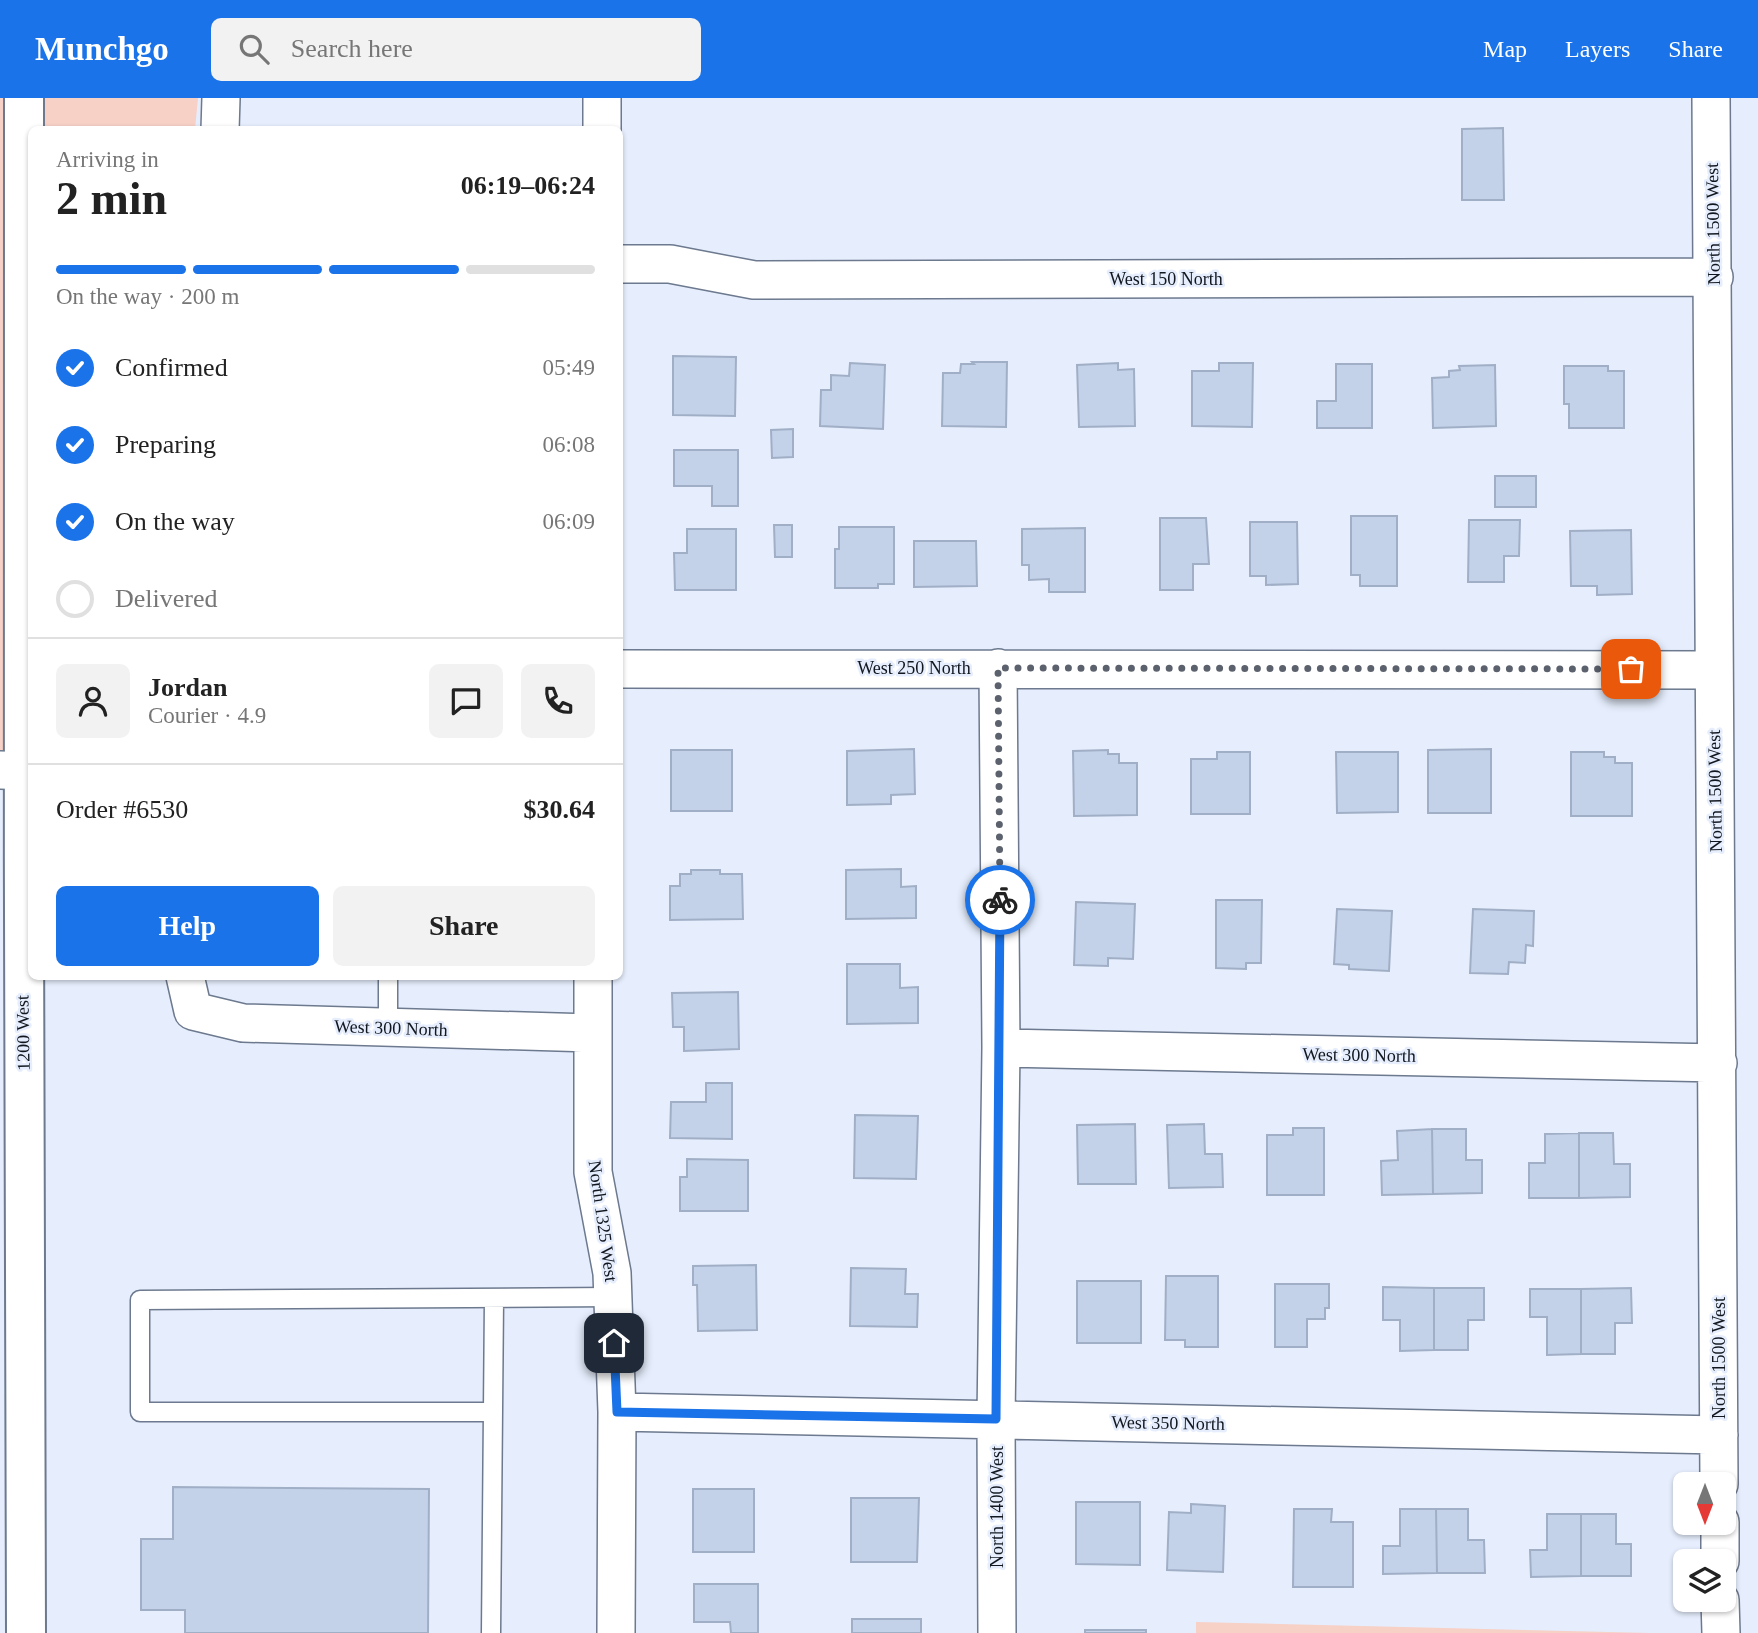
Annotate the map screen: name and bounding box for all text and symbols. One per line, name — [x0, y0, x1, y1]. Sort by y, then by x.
search box — [211, 18, 701, 81]
icon: search — [235, 30, 273, 68]
text: Munchgo — [35, 31, 169, 67]
text: Search here — [291, 34, 413, 63]
text: Map — [1483, 36, 1527, 62]
text: Layers — [1565, 36, 1630, 62]
text: Share — [1668, 36, 1723, 62]
text: Arriving in — [56, 147, 159, 172]
street label: North 1500 West — [1702, 163, 1724, 285]
text: 06:19–06:24 — [461, 171, 595, 200]
text: 2 min — [56, 173, 167, 224]
street label: West 150 North — [1109, 269, 1223, 289]
text: On the way · 200 m — [56, 284, 239, 309]
icon: check — [56, 349, 94, 387]
text: Confirmed — [115, 353, 228, 382]
text: 05:49 — [543, 355, 595, 380]
icon: check — [56, 426, 94, 464]
text: Preparing — [115, 430, 216, 459]
text: 06:08 — [543, 432, 595, 457]
icon: check — [56, 503, 94, 541]
text: On the way — [115, 507, 235, 536]
text: 06:09 — [543, 509, 595, 534]
text: Delivered — [115, 584, 218, 613]
pin — [1601, 639, 1661, 699]
icon: bag — [1612, 650, 1650, 688]
street label: West 250 North — [857, 658, 971, 678]
button: person — [56, 664, 130, 738]
button: chat — [429, 664, 503, 738]
button: phone — [521, 664, 595, 738]
text: Jordan — [148, 673, 227, 702]
text: Courier · 4.9 — [148, 703, 266, 728]
street label: North 1500 West — [1704, 730, 1726, 852]
text: Order #6530 — [56, 795, 188, 824]
text: $30.64 — [524, 795, 595, 824]
courier — [965, 865, 1035, 935]
icon: bike — [981, 881, 1019, 919]
button: Help — [56, 886, 319, 966]
button: Share — [333, 886, 595, 966]
street label: 1200 West — [12, 995, 34, 1071]
street label: West 300 North — [334, 1016, 448, 1040]
street label: West 300 North — [1302, 1044, 1416, 1066]
street label: North 1325 West — [585, 1159, 621, 1283]
street label: North 1500 West — [1709, 1297, 1729, 1419]
pin — [584, 1313, 644, 1373]
icon: home — [595, 1324, 633, 1362]
street label: West 350 North — [1111, 1412, 1225, 1434]
street label: North 1400 West — [987, 1446, 1007, 1568]
north arrow — [1673, 1472, 1736, 1535]
map controls — [1673, 1472, 1736, 1612]
button: layers — [1673, 1549, 1736, 1612]

